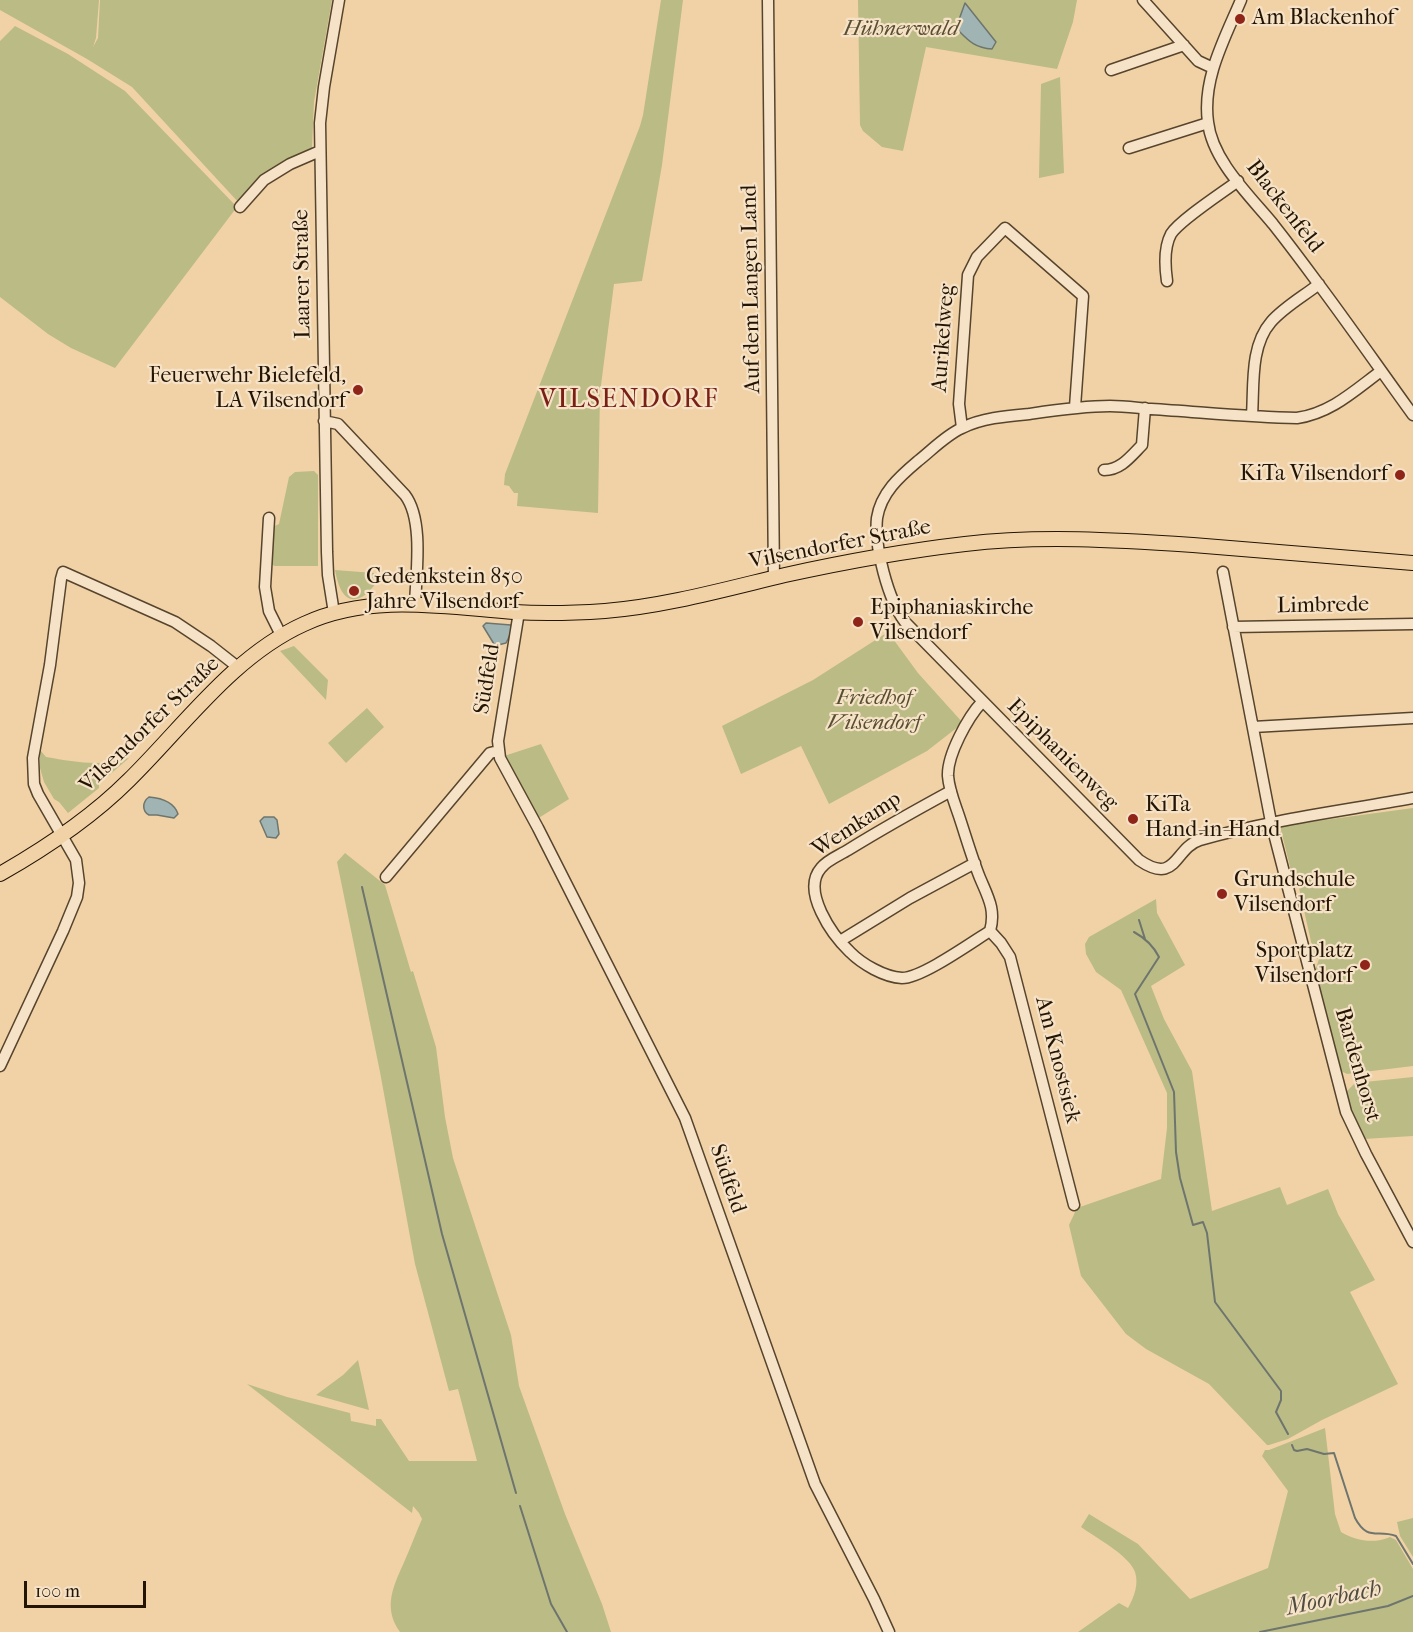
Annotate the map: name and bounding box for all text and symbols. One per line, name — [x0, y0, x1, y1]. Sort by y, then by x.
place label: Am Blackenhof — [1252, 6, 1395, 32]
marker: Am Blackenhof — [1233, 12, 1247, 26]
park label: Hühnerwald — [843, 17, 959, 43]
street label: Blackenfeld — [1240, 155, 1328, 259]
street label: Auf dem Langen Land — [737, 184, 767, 394]
street label: Laarer Straße — [289, 209, 317, 339]
street label: Aurikelweg — [927, 283, 961, 393]
place label: Feuerwehr Bielefeld, LA Vilsendorf — [149, 364, 346, 416]
marker: Feuerwehr Bielefeld, LA Vilsendorf — [351, 383, 365, 397]
district label: VILSENDORF — [539, 385, 719, 417]
place label: KiTa Vilsendorf — [1240, 462, 1388, 488]
marker: KiTa Vilsendorf — [1393, 468, 1407, 482]
street label: Vilsendorfer Straße — [747, 514, 933, 576]
place label: Gedenkstein 850 Jahre Vilsendorf — [366, 565, 523, 616]
marker: Gedenkstein 850 Jahre Vilsendorf — [347, 584, 361, 598]
street label: Limbrede — [1277, 592, 1369, 620]
place label: Epiphaniaskirche Vilsendorf — [870, 596, 1033, 648]
marker: Epiphaniaskirche Vilsendorf — [851, 615, 865, 629]
street label: Südfeld — [469, 642, 507, 716]
street label: Vilsendorfer Straße — [74, 651, 226, 799]
park label: Friedhof Vilsendorf — [827, 686, 921, 738]
street label: Epiphanienweg — [1001, 694, 1123, 816]
street label: Wemkamp — [807, 786, 907, 864]
place label: KiTa Hand-in-Hand — [1145, 793, 1280, 844]
marker: KiTa Hand-in-Hand — [1126, 812, 1140, 826]
place label: Grundschule Vilsendorf — [1234, 868, 1355, 920]
marker: Grundschule Vilsendorf — [1215, 887, 1229, 901]
place label: Sportplatz Vilsendorf — [1255, 939, 1353, 990]
marker: Sportplatz Vilsendorf — [1358, 958, 1372, 972]
street label: Am Knostsiek — [1029, 994, 1085, 1126]
street label: Bardenhorst — [1328, 1005, 1386, 1125]
street label: Südfeld — [703, 1141, 751, 1217]
scale bar — [27, 1569, 148, 1607]
water label: Moorbach — [1284, 1575, 1384, 1623]
text: 100 m — [35, 1581, 80, 1602]

